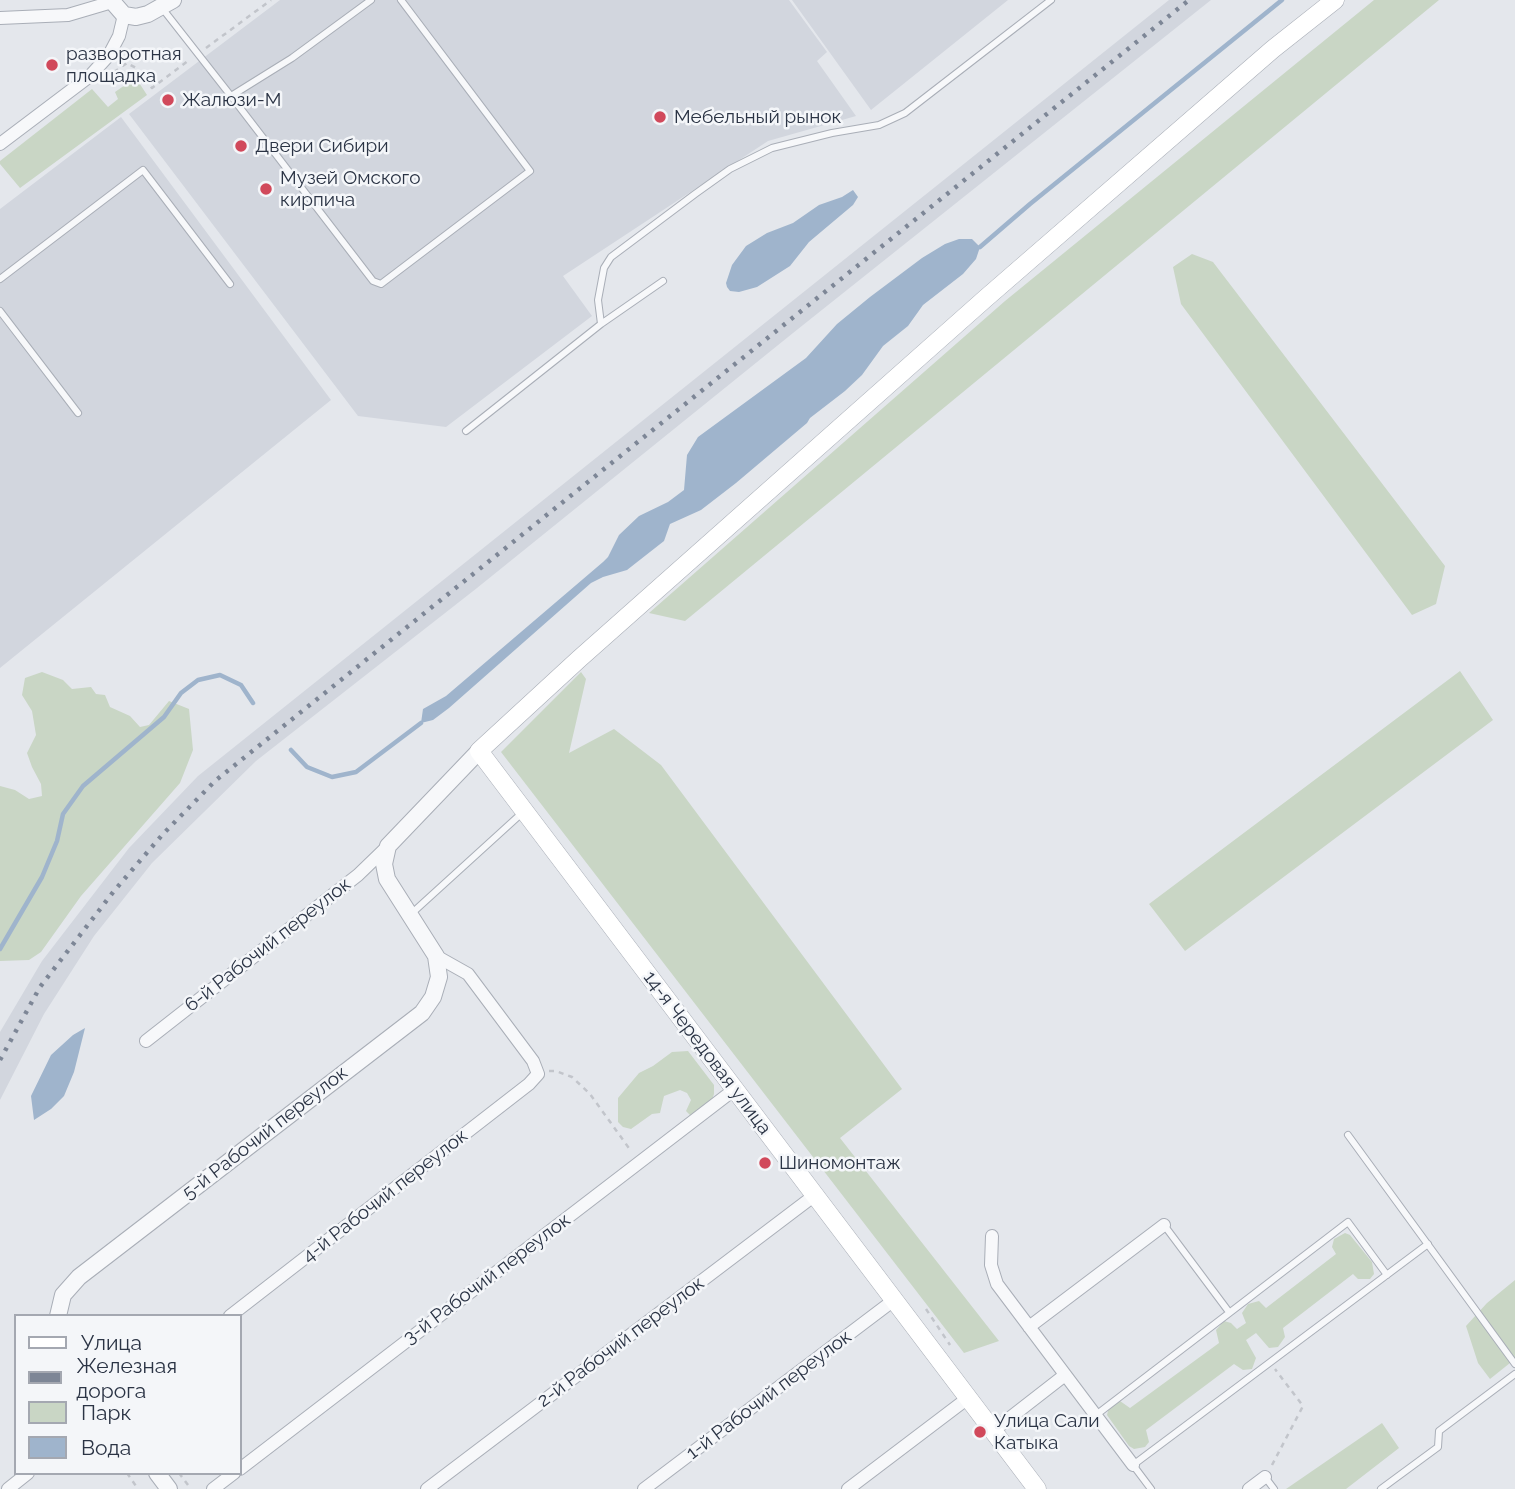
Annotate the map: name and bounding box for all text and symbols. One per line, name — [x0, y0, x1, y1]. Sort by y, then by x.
place label: разворотная площадка — [66, 43, 182, 87]
marker: разворотная площадка — [44, 57, 60, 73]
place label: Жалюзи-М — [182, 89, 281, 111]
marker: Жалюзи-М — [160, 92, 176, 108]
place label: Мебельный рынок — [674, 106, 841, 128]
marker: Мебельный рынок — [652, 109, 668, 125]
place label: Двери Сибири — [255, 135, 389, 157]
marker: Двери Сибири — [233, 138, 249, 154]
place label: Музей Омского кирпича — [280, 167, 421, 211]
marker: Музей Омского кирпича — [258, 181, 274, 197]
street label: 6-й Рабочий переулок — [180, 873, 356, 1017]
street label: 14-я Чередовая улица — [638, 967, 776, 1139]
street label: 5-й Рабочий переулок — [178, 1061, 352, 1205]
street label: 4-й Рабочий переулок — [298, 1124, 472, 1268]
place label: Шиномонтаж — [779, 1152, 901, 1174]
marker: Шиномонтаж — [757, 1155, 773, 1171]
street label: 3-й Рабочий переулок — [399, 1209, 575, 1349]
street label: 2-й Рабочий переулок — [533, 1272, 709, 1412]
legend — [14, 1314, 242, 1475]
street label: 1-й Рабочий переулок — [682, 1325, 856, 1465]
text: Улица — [81, 1330, 142, 1355]
text: Железная дорога — [76, 1353, 177, 1403]
text: Парк — [81, 1400, 131, 1425]
place label: Улица Сали Катыка — [994, 1410, 1099, 1454]
marker: Улица Сали Катыка — [972, 1424, 988, 1440]
text: Вода — [81, 1435, 131, 1460]

